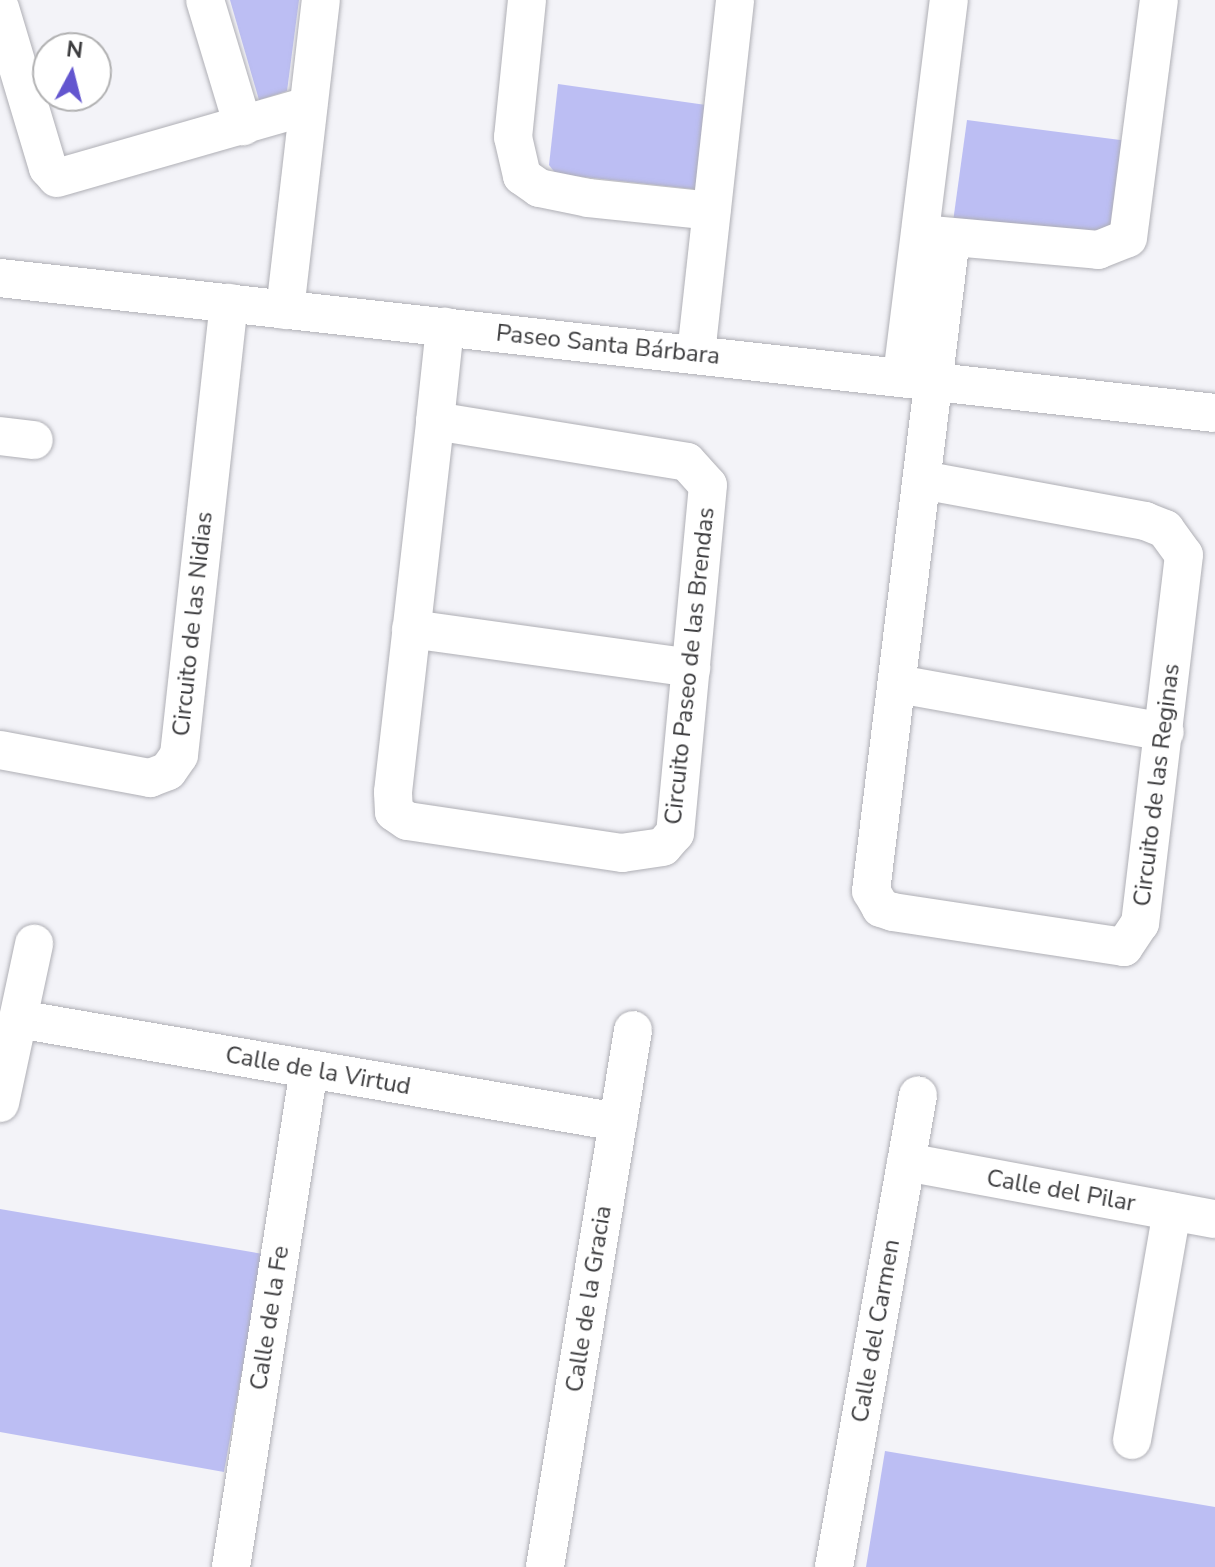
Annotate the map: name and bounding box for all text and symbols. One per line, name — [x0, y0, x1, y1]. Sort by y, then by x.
north arrow — [32, 32, 112, 112]
text: N — [65, 34, 85, 66]
street label: Paseo Santa Bárbara — [495, 319, 721, 371]
street label: Circuito Paseo de las Brendas — [659, 506, 721, 826]
street label: Circuito de las Nidias — [167, 510, 219, 738]
street label: Circuito de las Reginas — [1128, 662, 1186, 908]
street label: Calle de la Virtud — [223, 1041, 413, 1101]
street label: Calle del Pilar — [984, 1164, 1138, 1218]
street label: Calle de la Gracia — [560, 1204, 618, 1394]
street label: Calle del Carmen — [846, 1237, 906, 1425]
street label: Calle de la Fe — [244, 1244, 296, 1392]

